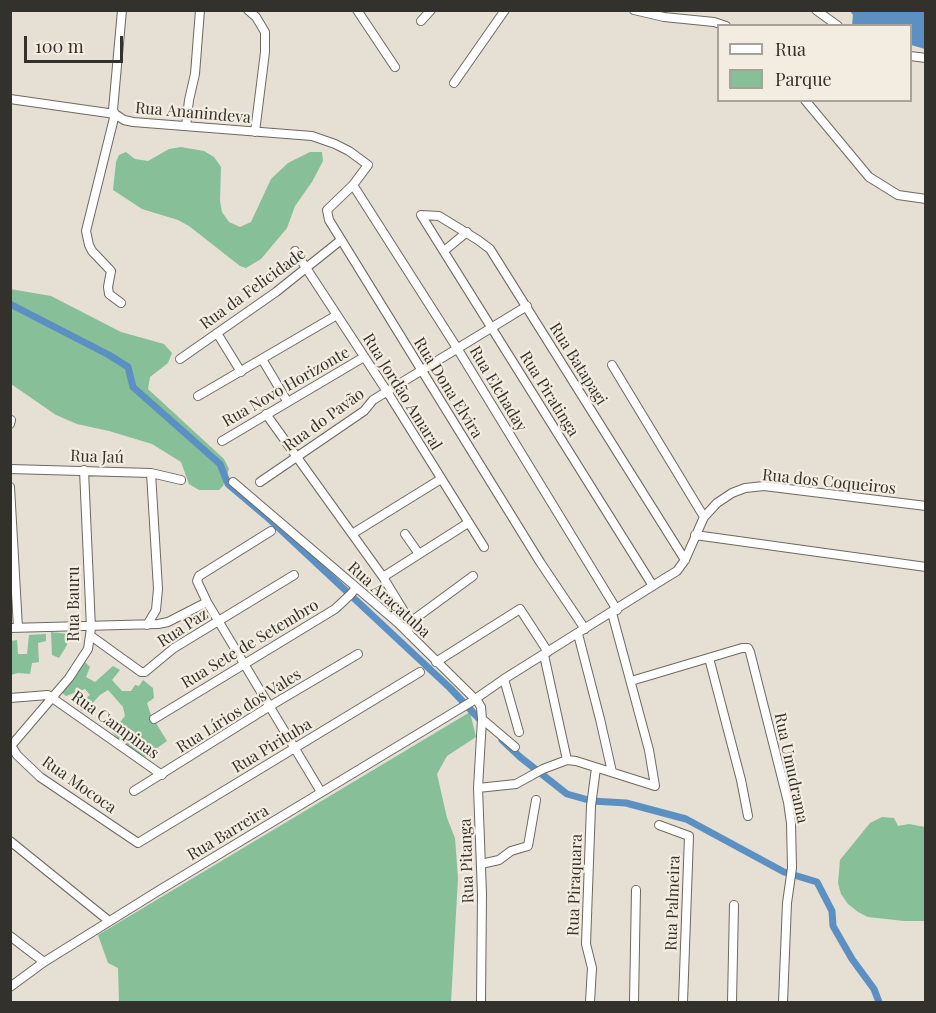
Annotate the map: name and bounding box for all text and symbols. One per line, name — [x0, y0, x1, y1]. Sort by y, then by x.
scale bar — [27, 24, 126, 62]
legend — [717, 24, 912, 102]
text: 100 m — [35, 34, 84, 58]
text: Rua — [775, 37, 806, 61]
text: Parque — [775, 67, 832, 91]
street label: Rua Ananindeva — [134, 98, 252, 128]
street label: Rua da Felicidade — [196, 244, 310, 334]
street label: Rua Batapagi — [545, 319, 611, 409]
street label: Rua Jordão Amaral — [358, 330, 446, 454]
street label: Rua Dona Elvira — [409, 334, 487, 442]
street label: Rua Novo Horizonte — [219, 343, 353, 431]
street label: Rua Elchaday — [465, 343, 531, 435]
street label: Rua Piratinga — [515, 348, 583, 440]
street label: Rua do Pavão — [280, 384, 368, 456]
street label: Rua Jaú — [70, 446, 124, 468]
street label: Rua dos Coqueiros — [761, 465, 897, 499]
street label: Rua Araçatuba — [344, 558, 434, 642]
street label: Rua Bauru — [64, 566, 84, 642]
street label: Rua Sete de Setembro — [178, 595, 322, 693]
street label: Rua Paz — [154, 605, 212, 651]
street label: Rua Lírios dos Vales — [173, 665, 305, 757]
street label: Rua Campinas — [68, 687, 162, 763]
street label: Rua Umudrama — [770, 711, 812, 825]
street label: Rua Pirituba — [229, 715, 315, 777]
street label: Rua Mococa — [38, 752, 120, 818]
street label: Rua Barreira — [184, 801, 272, 865]
street label: Rua Pitanga — [456, 818, 478, 904]
street label: Rua Piraquara — [564, 834, 586, 936]
street label: Rua Palmeira — [662, 855, 684, 951]

